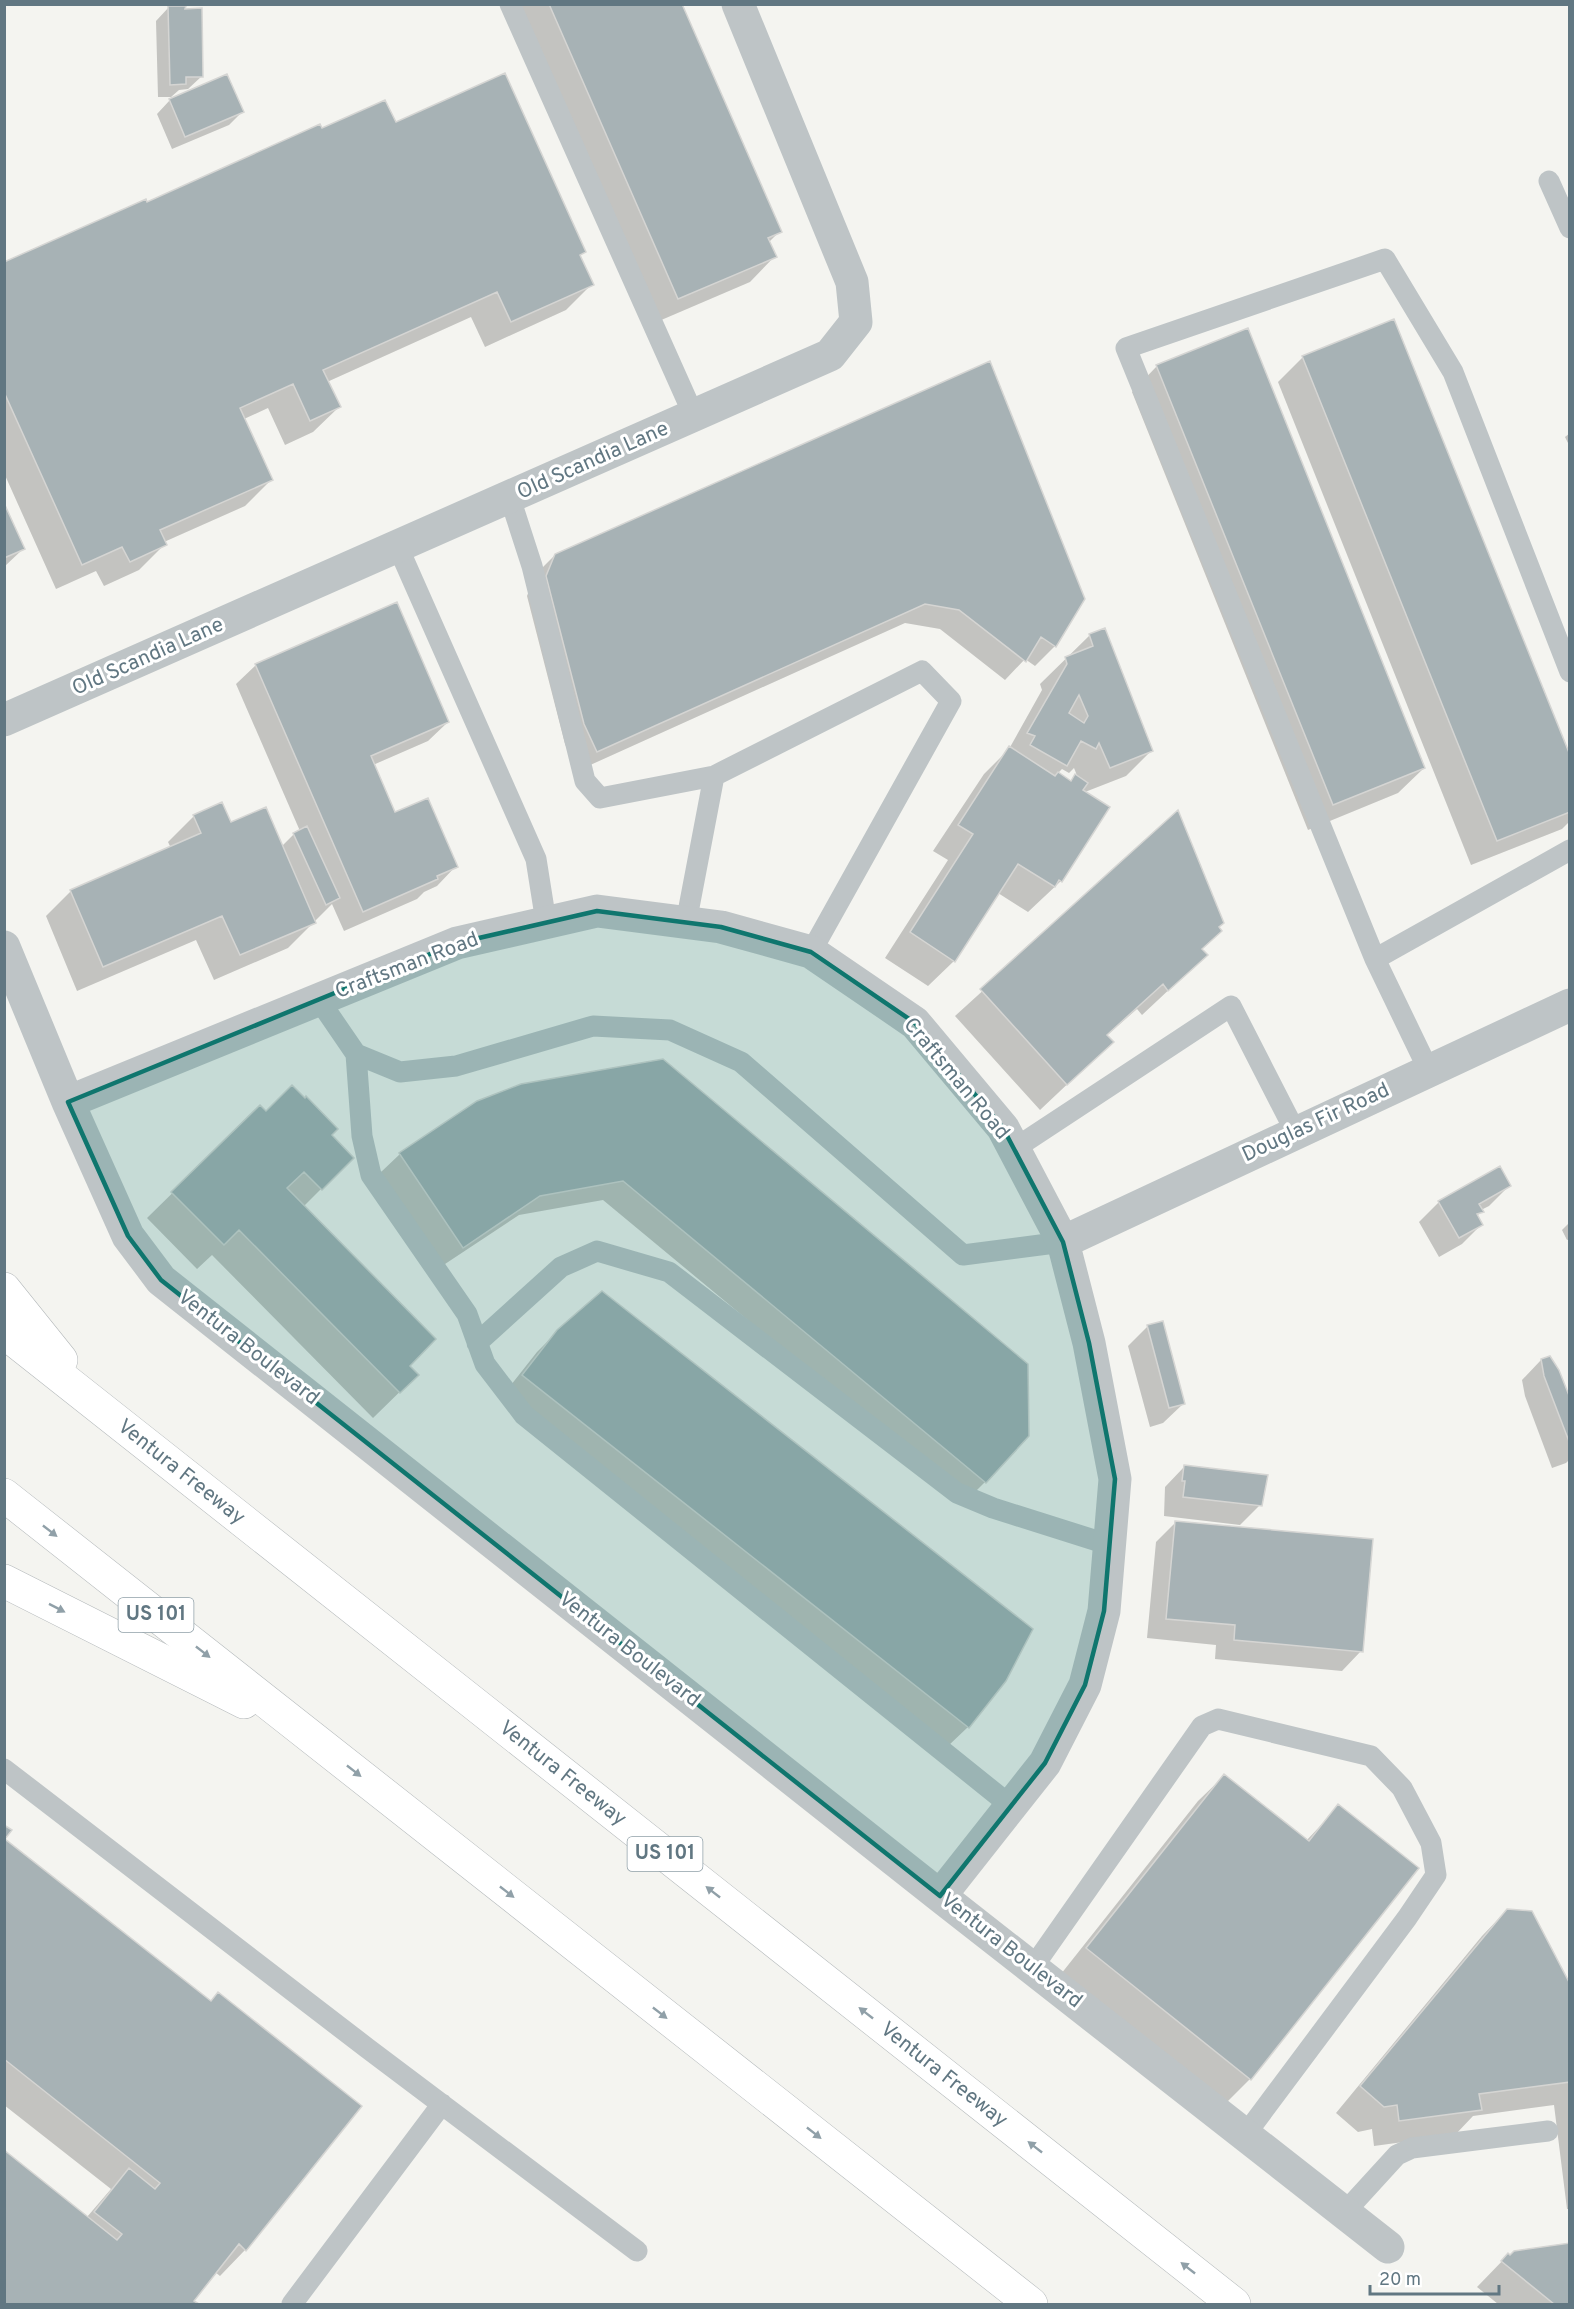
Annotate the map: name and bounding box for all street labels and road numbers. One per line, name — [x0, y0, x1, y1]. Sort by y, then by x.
street label: Old Scandia Lane — [513, 415, 673, 507]
street label: Old Scandia Lane — [68, 611, 228, 703]
street label: Craftsman Road — [331, 926, 483, 1006]
street label: Craftsman Road — [897, 1012, 1015, 1146]
street label: Douglas Fir Road — [1238, 1077, 1394, 1169]
street label: Ventura Boulevard — [172, 1284, 324, 1412]
street label: Ventura Freeway — [112, 1413, 251, 1531]
street label: Ventura Boulevard — [553, 1586, 705, 1714]
road number: US 101 — [118, 1598, 194, 1632]
street label: Ventura Freeway — [493, 1715, 632, 1832]
road number: US 101 — [628, 1837, 702, 1871]
street label: Ventura Boulevard — [935, 1887, 1087, 2015]
street label: Ventura Freeway — [875, 2016, 1013, 2134]

